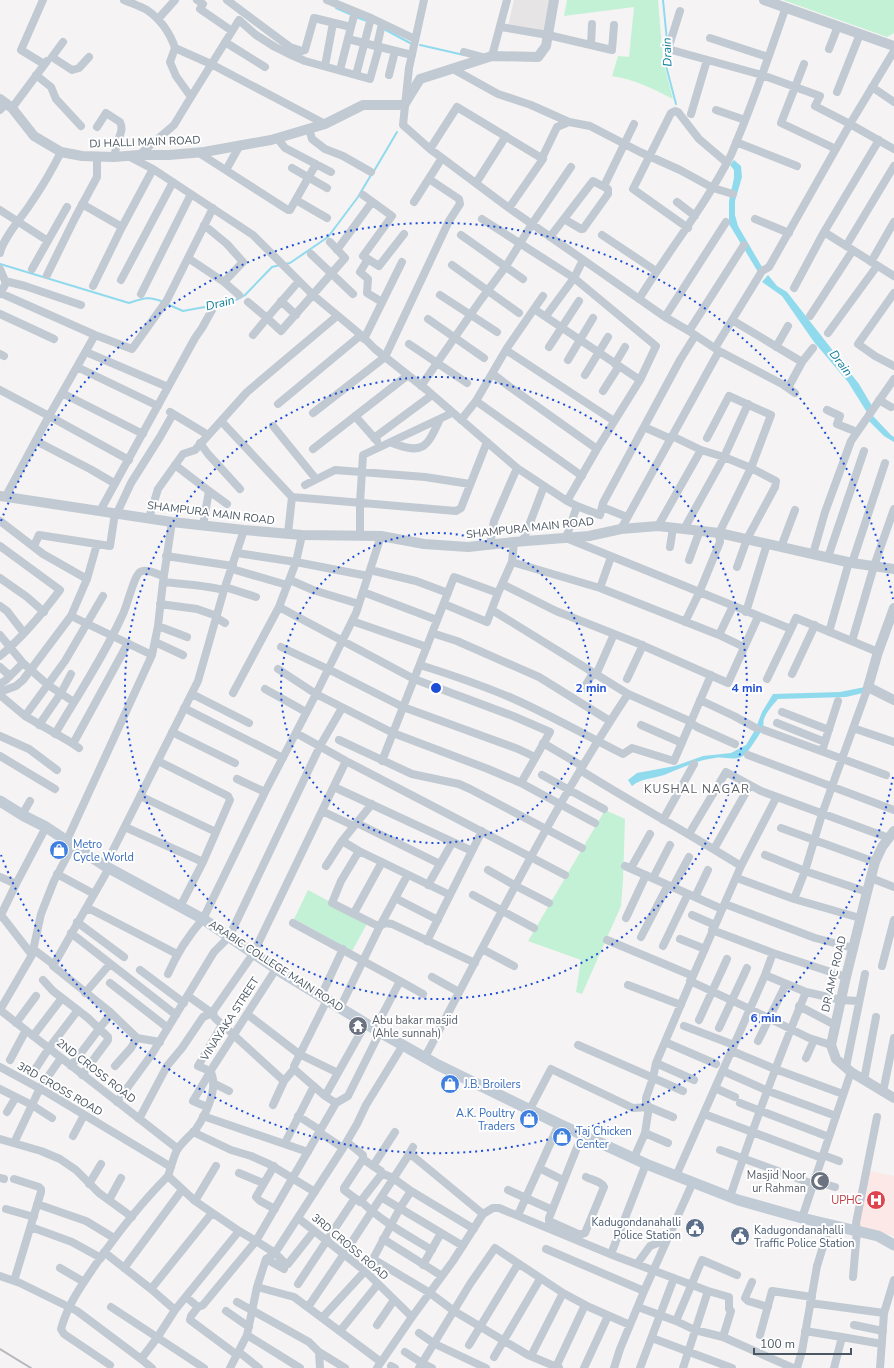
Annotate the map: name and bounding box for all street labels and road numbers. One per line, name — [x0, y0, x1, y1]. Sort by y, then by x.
street label: DJ HALLI MAIN ROAD — [89, 133, 201, 151]
street label: SHAMPURA MAIN ROAD — [146, 498, 276, 528]
street label: SHAMPURA MAIN ROAD — [465, 514, 595, 542]
street label: ARABIC COLLEGE MAIN ROAD — [206, 917, 346, 1015]
street label: DR AMC ROAD — [818, 934, 850, 1014]
street label: VINAYAKA STREET — [197, 974, 263, 1065]
street label: 2ND CROSS ROAD — [53, 1035, 139, 1107]
street label: 3RD CROSS ROAD — [15, 1058, 105, 1120]
street label: 3RD CROSS ROAD — [308, 1210, 392, 1284]

